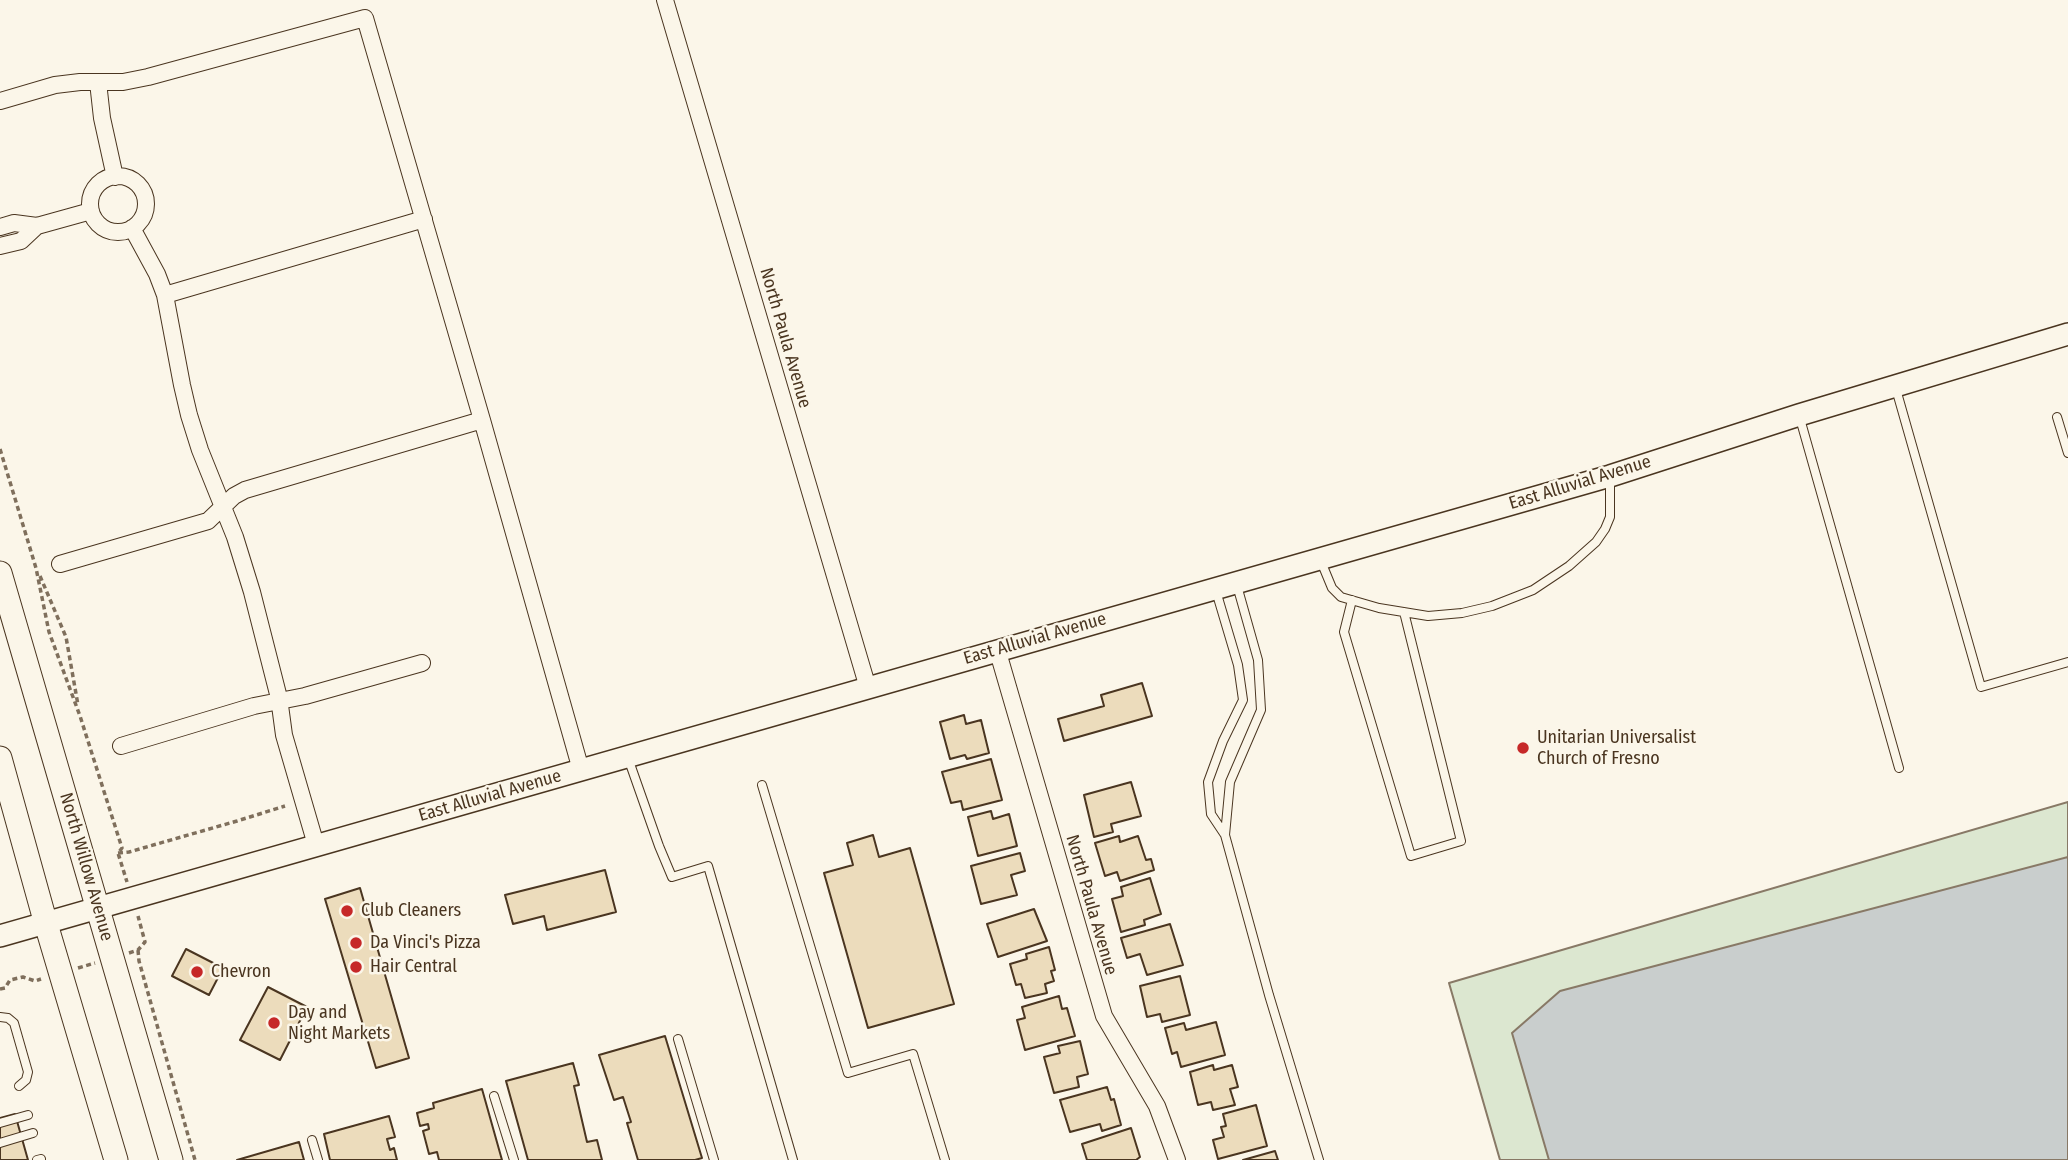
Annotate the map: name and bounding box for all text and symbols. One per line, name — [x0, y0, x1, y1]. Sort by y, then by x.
street label: North Paula Avenue — [755, 265, 815, 411]
street label: East Alluvial Avenue — [1506, 451, 1654, 515]
street label: East Alluvial Avenue — [961, 608, 1109, 670]
place label: Unitarian Universalist Church of Fresno — [1537, 727, 1696, 770]
marker: Unitarian Universalist Church of Fresno — [1515, 740, 1531, 756]
street label: East Alluvial Avenue — [416, 765, 564, 827]
street label: North Willow Avenue — [54, 790, 118, 944]
street label: North Paula Avenue — [1061, 832, 1121, 978]
place label: Club Cleaners — [361, 900, 461, 922]
marker: Club Cleaners — [339, 903, 355, 919]
place label: Da Vinci's Pizza — [370, 932, 481, 954]
marker: Da Vinci's Pizza — [348, 935, 364, 951]
place label: Hair Central — [370, 956, 457, 978]
marker: Hair Central — [348, 959, 364, 975]
place label: Chevron — [211, 961, 271, 983]
marker: Chevron — [189, 964, 205, 980]
place label: Day and Night Markets — [288, 1002, 390, 1044]
marker: Day and Night Markets — [266, 1015, 282, 1031]

